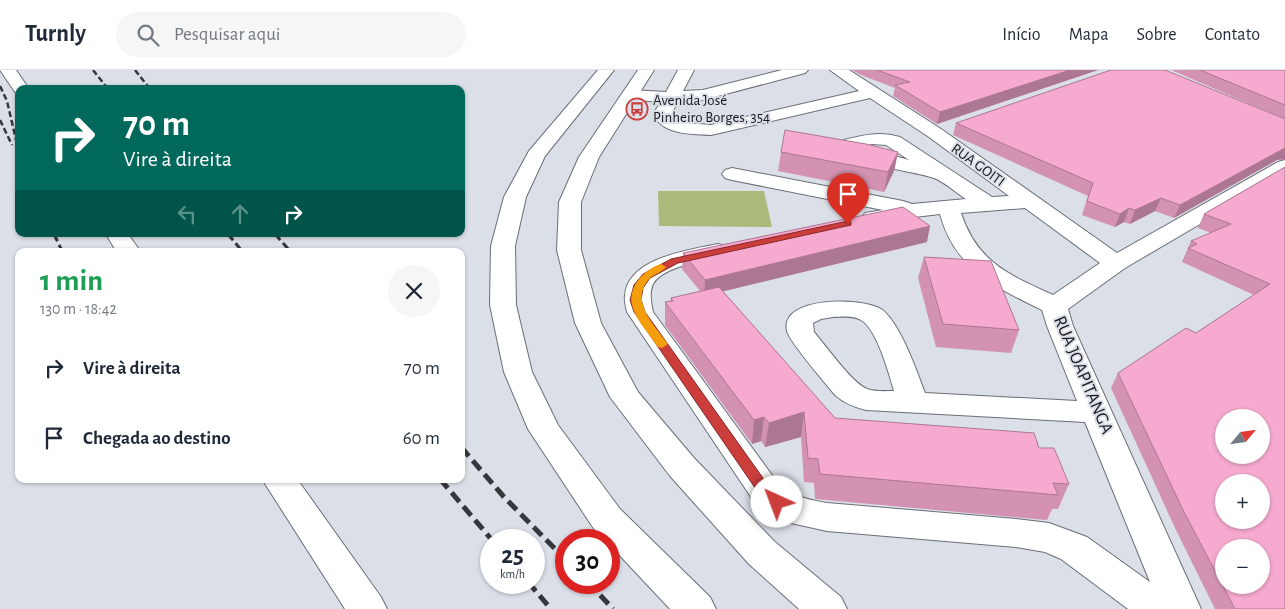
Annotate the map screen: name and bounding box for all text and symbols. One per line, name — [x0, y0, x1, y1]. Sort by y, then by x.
search box — [116, 12, 466, 57]
icon: search — [134, 21, 162, 49]
text: Turnly — [25, 22, 86, 46]
text: Pesquisar aqui — [174, 25, 280, 44]
text: Início — [1002, 26, 1041, 44]
text: Mapa — [1069, 26, 1109, 44]
text: Sobre — [1137, 26, 1177, 44]
text: Contato — [1205, 26, 1260, 44]
place label: Avenida José Pinheiro Borges, 354 — [653, 93, 770, 125]
bus stop icon: Avenida José Pinheiro Borges, 354 — [625, 97, 649, 121]
icon: right — [40, 105, 105, 170]
text: 70 m — [123, 107, 190, 142]
street label: RUA GOITI — [949, 141, 1007, 189]
text: Vire à direita — [123, 148, 232, 170]
pin — [827, 173, 869, 224]
icon: arrive — [834, 180, 862, 208]
icon: left — [173, 200, 201, 228]
icon: ahead — [226, 200, 254, 228]
icon: right — [279, 200, 307, 228]
button: close — [388, 265, 440, 317]
text: 1 min — [40, 266, 103, 296]
text: 130 m · 18:42 — [40, 301, 117, 317]
street label: RUA JOAPITANGA — [1050, 313, 1116, 437]
icon: right — [40, 354, 68, 382]
text: Vire à direita — [83, 359, 181, 378]
text: 70 m — [404, 359, 440, 378]
north arrow — [1215, 409, 1270, 464]
map controls — [1215, 409, 1270, 594]
icon: arrive — [40, 424, 68, 452]
text: Chegada ao destino — [83, 429, 231, 448]
text: 60 m — [403, 429, 440, 448]
button: + — [1215, 474, 1270, 529]
position arrow — [750, 475, 802, 527]
speed limit sign: 30 — [555, 529, 620, 594]
button: − — [1215, 539, 1270, 594]
text: 25 — [501, 543, 524, 568]
text: km/h — [500, 568, 525, 580]

